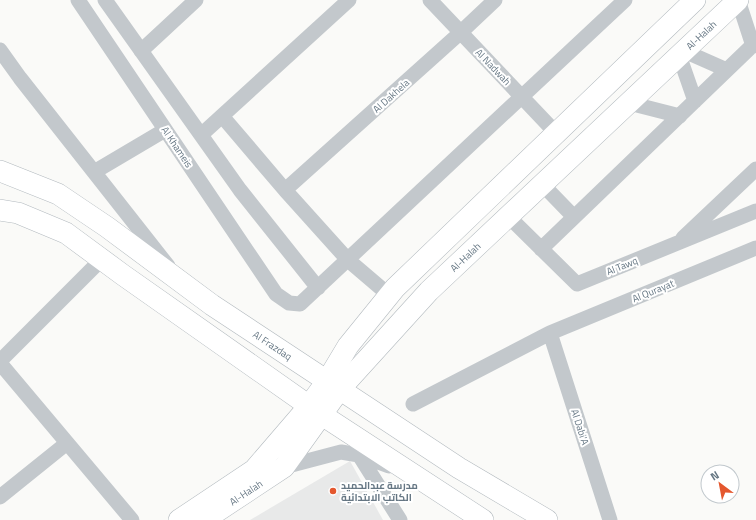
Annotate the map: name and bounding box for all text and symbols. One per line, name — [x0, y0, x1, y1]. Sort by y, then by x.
street label: Al-Halah — [682, 17, 720, 53]
street label: Al Nadwah — [472, 45, 514, 89]
street label: Al Dakhela — [369, 76, 413, 116]
street label: Al Khameis — [158, 123, 196, 171]
street label: Al-Halah — [446, 239, 484, 275]
street label: Al Tawq — [604, 253, 640, 279]
street label: Al Qurayat — [630, 276, 677, 306]
street label: Al Frazdaq — [250, 327, 295, 363]
street label: Al Dabi'A — [567, 407, 593, 447]
north arrow — [700, 464, 740, 504]
text: N — [707, 467, 722, 484]
street label: Al-Halah — [226, 476, 265, 509]
place label: مدرسة عبدالحميد الكاتب الابتدائية — [341, 478, 418, 505]
marker: مدرسة عبدالحميد الكاتب الابتدائية — [328, 486, 338, 496]

